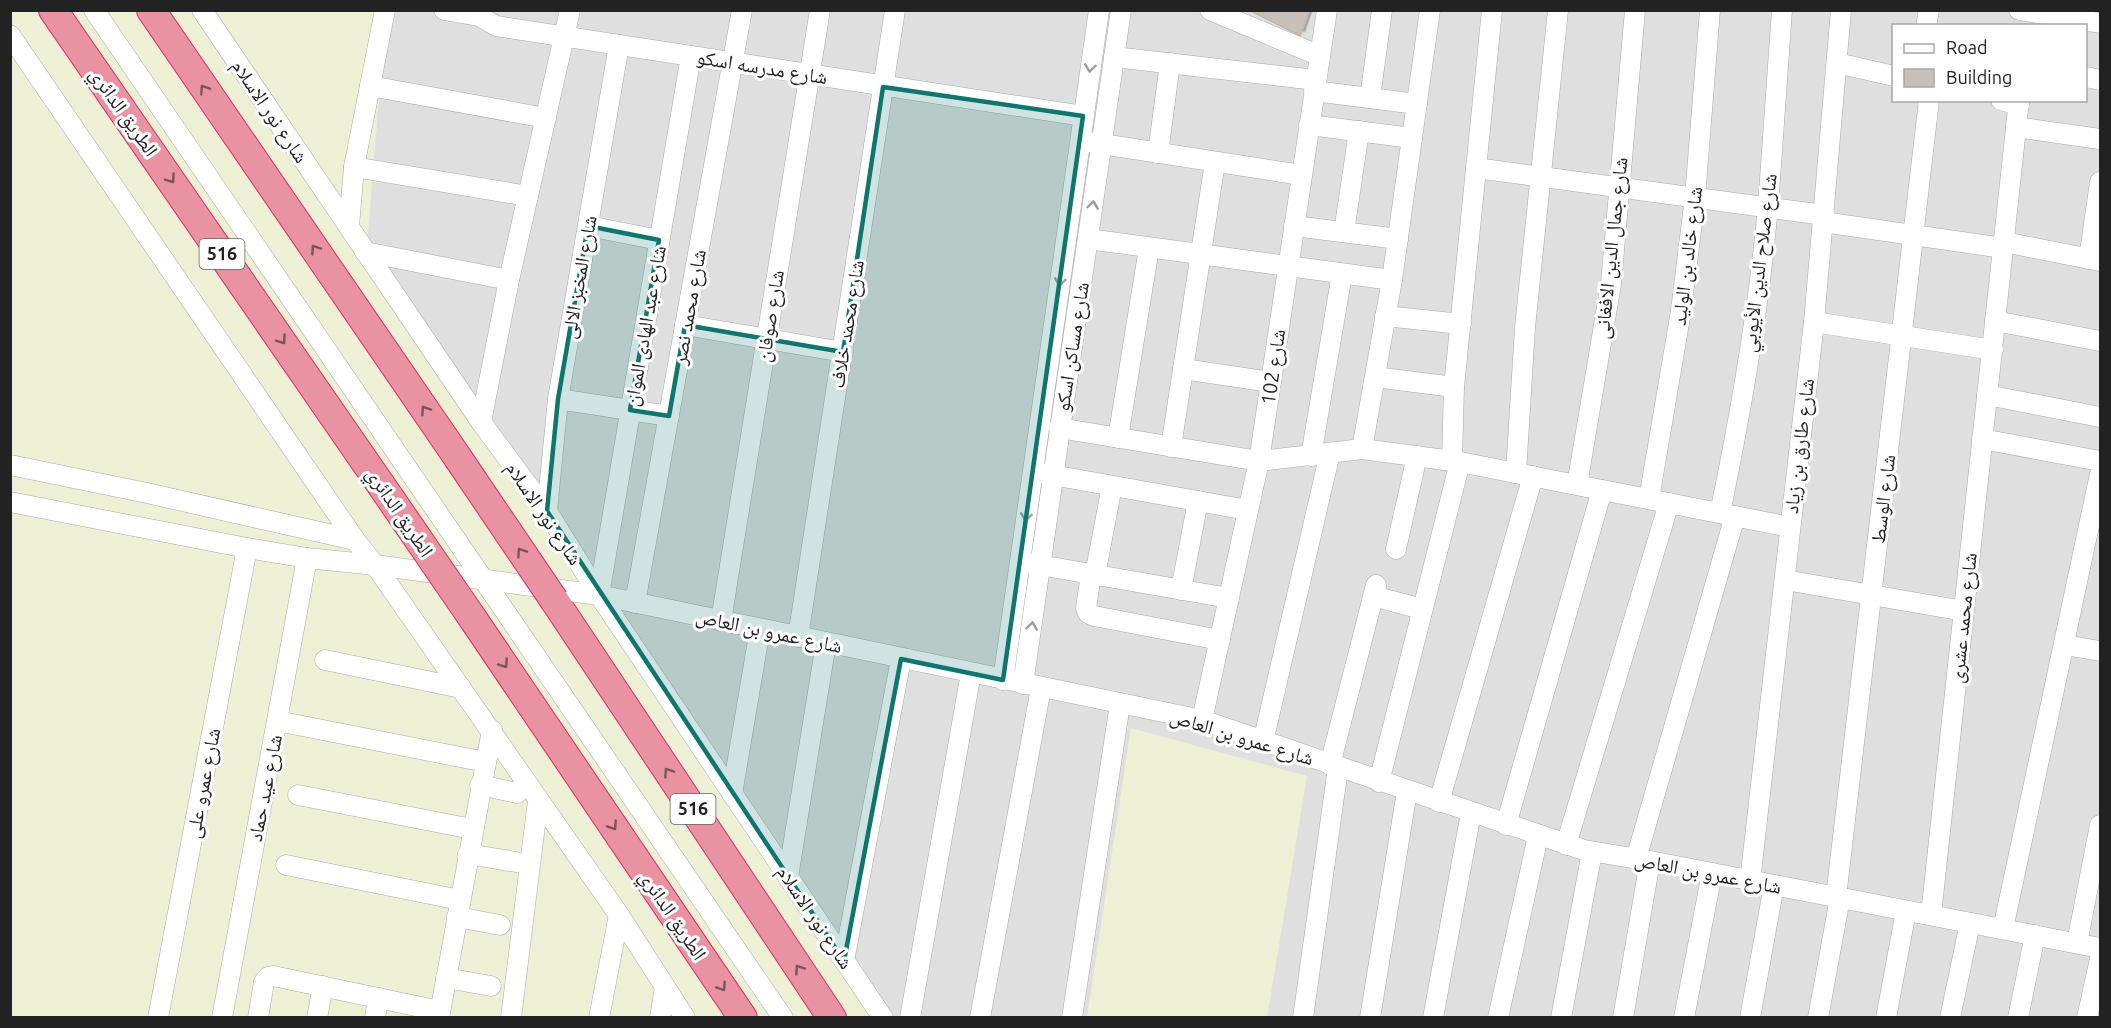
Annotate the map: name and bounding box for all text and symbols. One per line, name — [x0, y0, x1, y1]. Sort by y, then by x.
legend — [1892, 24, 2087, 102]
text: Road — [1946, 37, 1988, 57]
street label: شارع مدرسه اسكو — [695, 45, 829, 90]
street label: شارع نور الاسلام — [225, 55, 314, 169]
street label: الطريق الدائري — [81, 63, 163, 163]
one-way arrow — [1085, 64, 1097, 73]
text: Building — [1946, 67, 2012, 87]
one-way arrow — [200, 84, 211, 95]
street label: شارع جمال الدين الافغانى — [1590, 156, 1633, 340]
one-way arrow — [164, 172, 175, 183]
street label: شارع صلاح الدين الأيوبي — [1736, 172, 1786, 354]
street label: شارع خالد بن الوليد — [1667, 185, 1708, 327]
one-way arrow — [1086, 200, 1098, 209]
street label: شارع المخبز الالى — [556, 213, 603, 341]
road number: 516 — [200, 239, 244, 269]
street label: شارع عبد الهادى الموان — [619, 244, 672, 408]
one-way arrow — [311, 245, 322, 256]
street label: شارع محمد نصر — [667, 248, 712, 368]
street label: شارع محمد خلاف — [825, 258, 870, 390]
street label: شارع صوفان — [751, 268, 790, 364]
one-way arrow — [1054, 278, 1066, 287]
street label: شارع مساكن اسكو — [1050, 280, 1095, 414]
street label: شارع 102 — [1256, 327, 1291, 407]
one-way arrow — [274, 333, 285, 344]
street label: شارع طارق بن زياد — [1779, 377, 1820, 515]
one-way arrow — [421, 406, 432, 417]
street label: شارع الوسط — [1866, 453, 1901, 545]
street label: شارع نور الاسلام — [499, 457, 588, 571]
street label: الطريق الدائري — [358, 463, 439, 564]
one-way arrow — [1020, 512, 1032, 521]
one-way arrow — [517, 547, 528, 558]
street label: شارع محمد عشرى — [1944, 552, 1983, 685]
street label: شارع عمرو بن العاص — [693, 604, 844, 659]
one-way arrow — [1025, 622, 1037, 631]
one-way arrow — [497, 658, 508, 669]
street label: شارع عمرو بن العاص — [1167, 704, 1317, 771]
street label: شارع عمرو على — [181, 726, 226, 840]
street label: شارع عيد حماد — [243, 733, 288, 844]
one-way arrow — [664, 767, 675, 778]
road number: 516 — [670, 794, 716, 824]
one-way arrow — [606, 819, 617, 830]
street label: شارع عمرو بن العاص — [1632, 847, 1783, 900]
street label: شارع نور الاسلام — [770, 861, 859, 975]
street label: الطريق الدائري — [631, 866, 712, 967]
one-way arrow — [795, 965, 807, 975]
one-way arrow — [715, 981, 726, 992]

